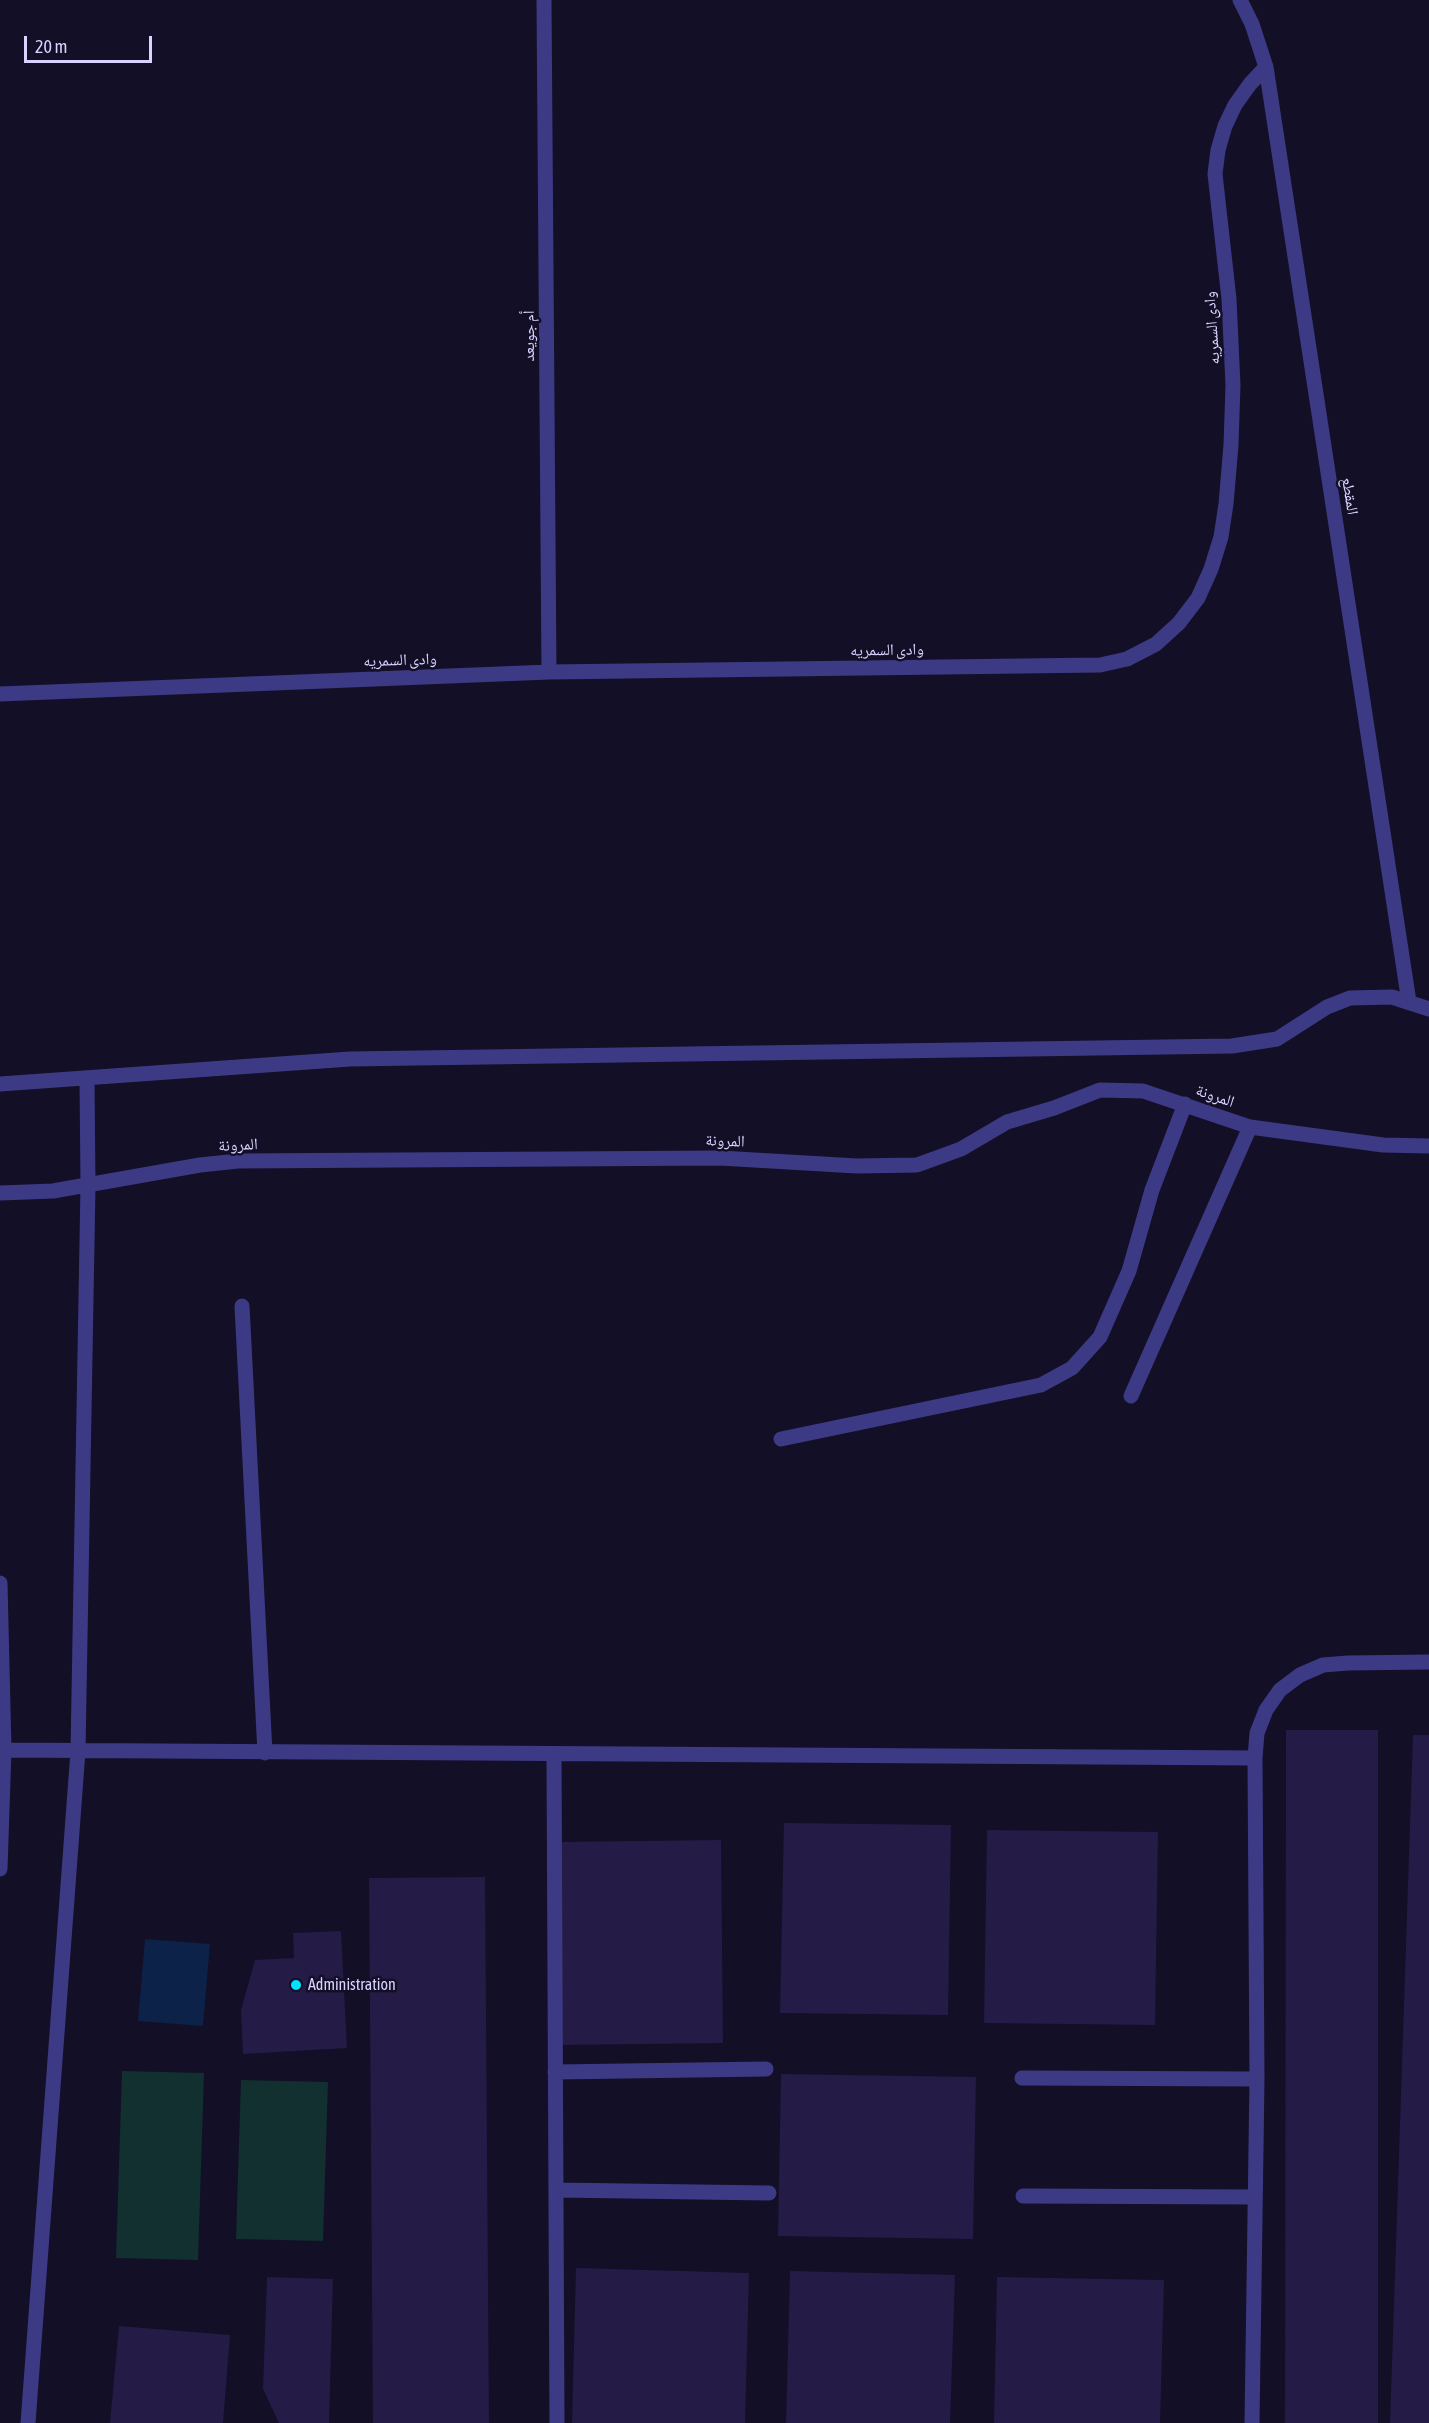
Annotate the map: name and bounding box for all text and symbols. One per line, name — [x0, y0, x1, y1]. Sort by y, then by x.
scale bar — [27, 24, 154, 62]
text: 20 m — [35, 36, 67, 57]
street label: وادى السمريه — [1200, 291, 1224, 365]
street label: أم جويعد — [519, 310, 539, 362]
street label: المقطع — [1338, 476, 1362, 516]
street label: وادى السمريه — [850, 640, 924, 660]
street label: وادى السمريه — [363, 649, 437, 671]
street label: المرونة — [1193, 1081, 1237, 1111]
street label: المرونة — [705, 1131, 745, 1151]
street label: المرونة — [218, 1134, 258, 1156]
place label: Administration — [308, 1975, 396, 1995]
marker: Administration — [289, 1978, 303, 1992]

